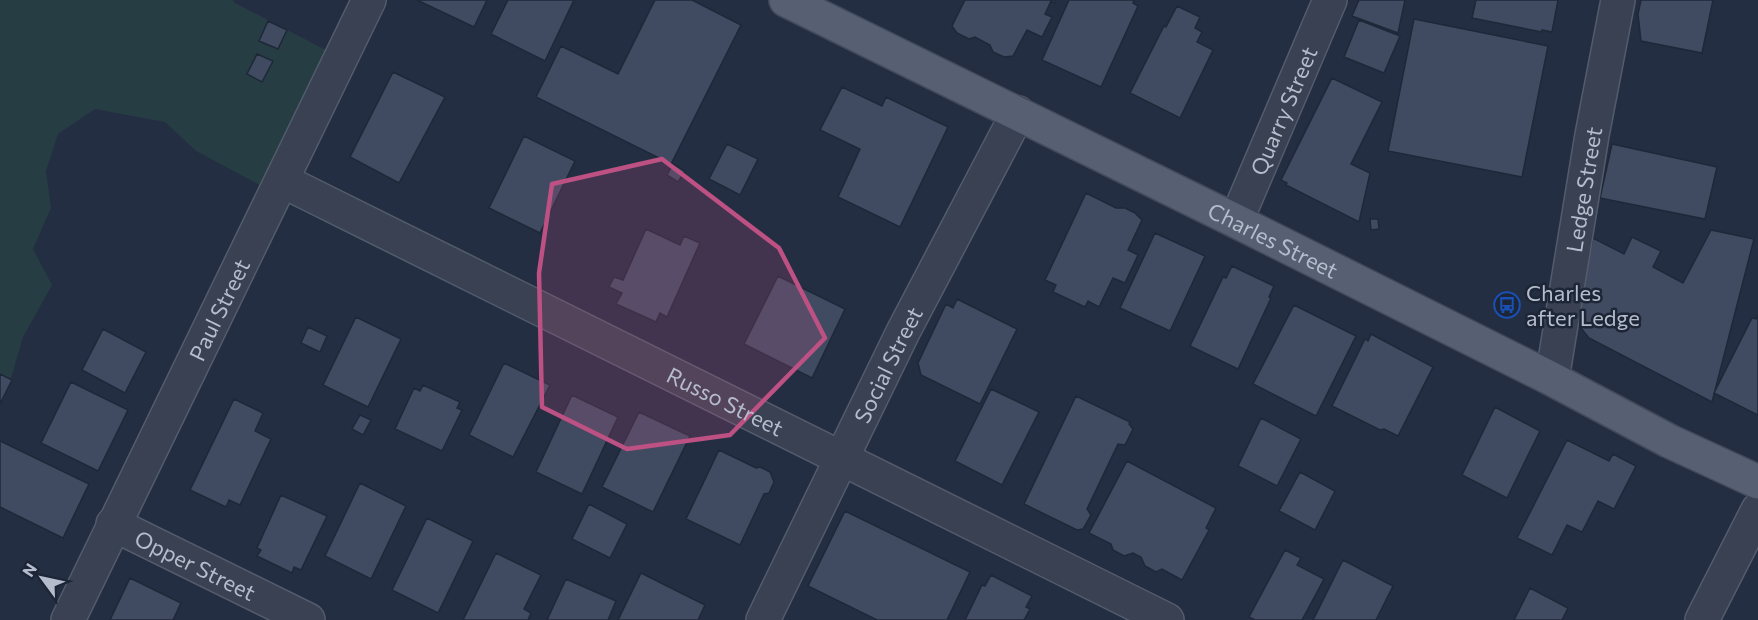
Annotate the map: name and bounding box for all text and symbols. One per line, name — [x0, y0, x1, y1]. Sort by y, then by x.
street label: Quarry Street — [1244, 42, 1322, 179]
street label: Ledge Street — [1559, 124, 1607, 254]
street label: Charles Street — [1204, 196, 1343, 283]
street label: Paul Street — [183, 254, 255, 365]
place label: Charles after Ledge — [1526, 279, 1640, 331]
bus stop icon: Charles after Ledge — [1492, 290, 1522, 320]
street label: Social Street — [847, 302, 927, 427]
street label: Russo Street — [663, 360, 788, 441]
street label: Opper Street — [131, 524, 260, 606]
north arrow — [12, 548, 72, 608]
text: N — [18, 559, 40, 580]

